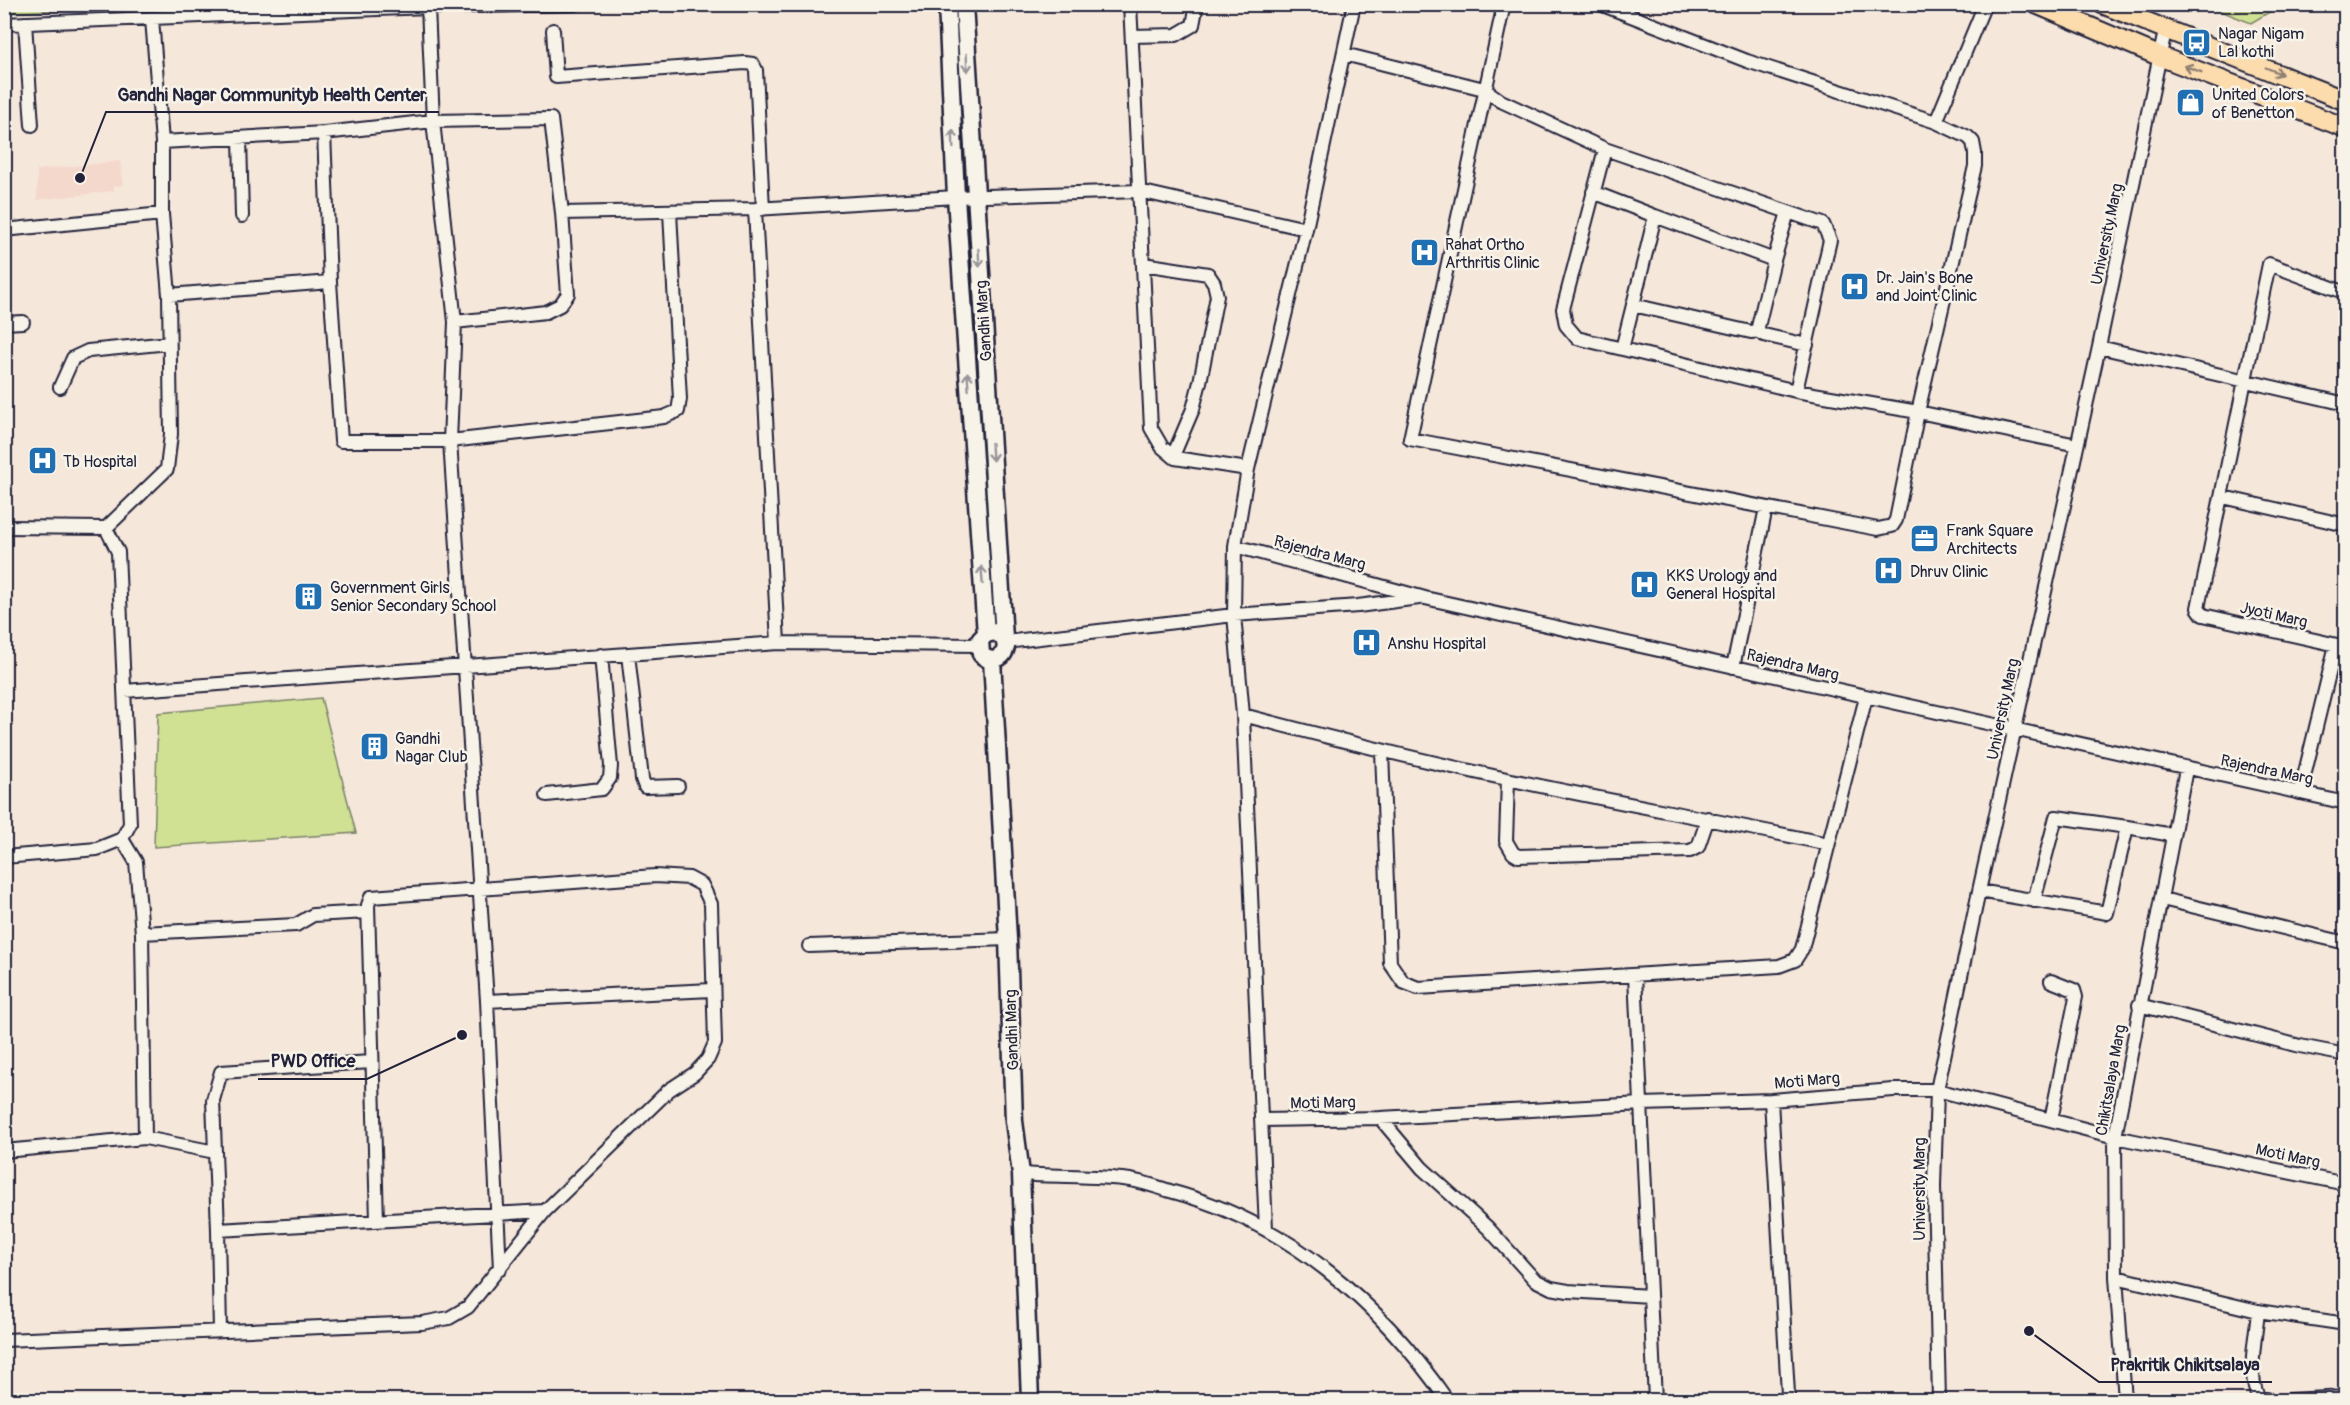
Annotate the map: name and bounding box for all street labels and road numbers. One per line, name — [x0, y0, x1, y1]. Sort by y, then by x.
street label: University Marg — [2086, 182, 2127, 287]
street label: Gandhi Marg — [971, 280, 997, 362]
street label: Rajendra Marg — [1272, 531, 1368, 575]
street label: Jyoti Marg — [2238, 598, 2309, 632]
street label: Rajendra Marg — [1745, 645, 1841, 685]
street label: University Marg — [1982, 657, 2023, 762]
street label: Rajendra Marg — [2219, 750, 2315, 790]
street label: Gandhi Marg — [1001, 989, 1023, 1071]
street label: Chikitsalaya Marg — [2091, 1023, 2131, 1137]
street label: Moti Marg — [1774, 1068, 1841, 1094]
street label: Moti Marg — [1290, 1092, 1356, 1114]
street label: University Marg — [1910, 1137, 1930, 1241]
street label: Moti Marg — [2254, 1139, 2322, 1173]

